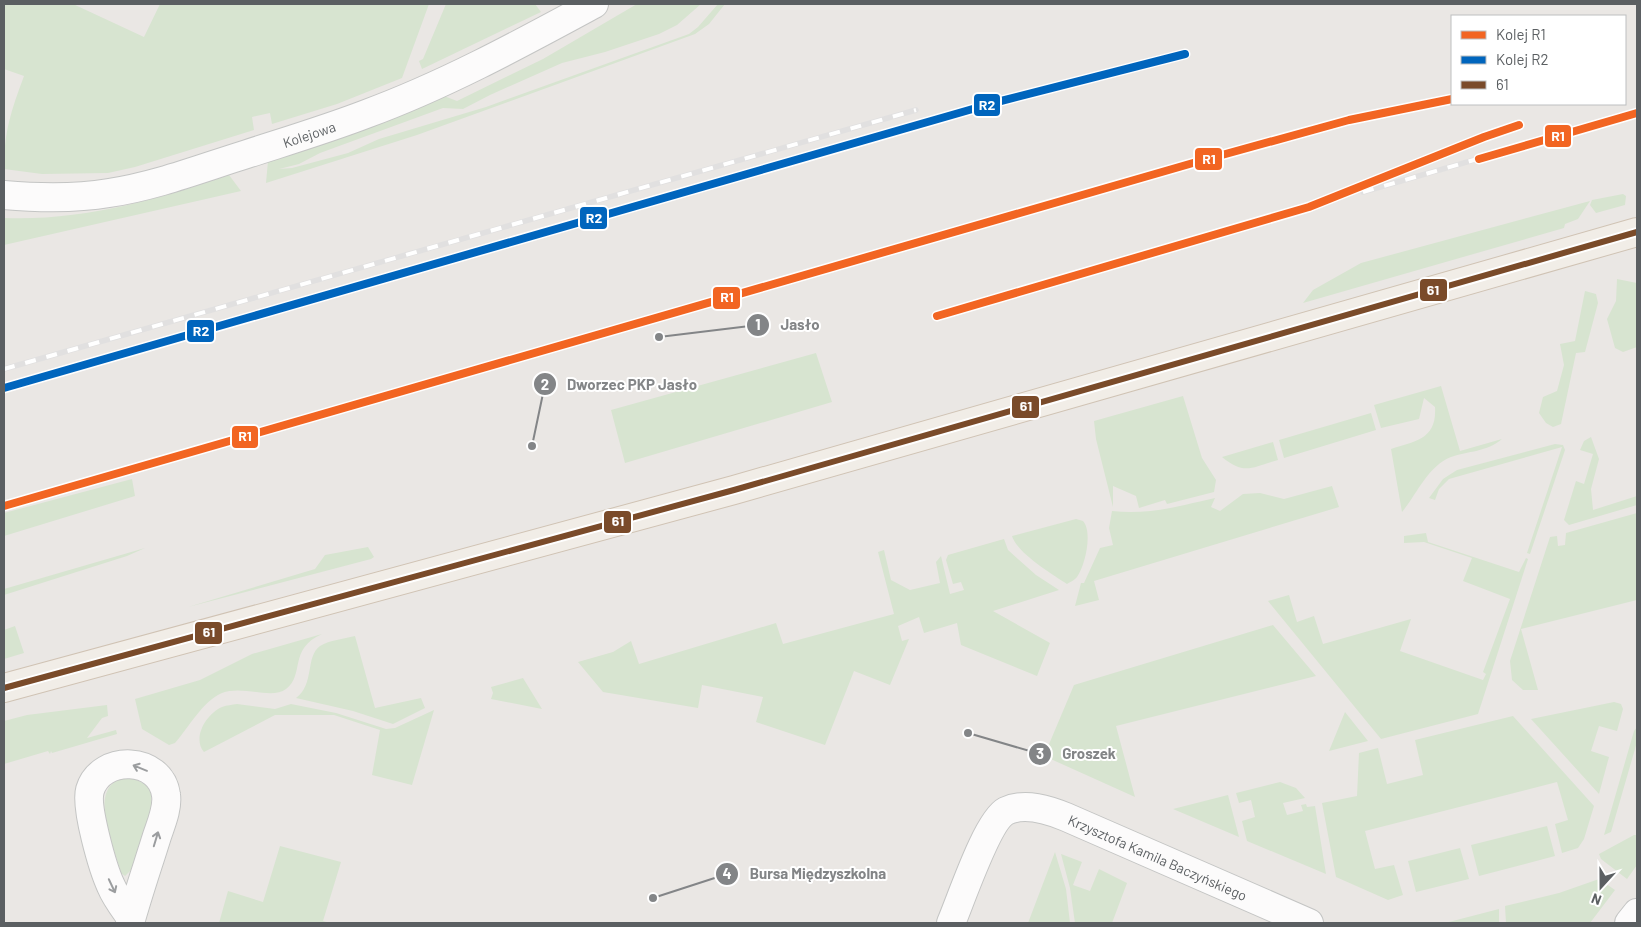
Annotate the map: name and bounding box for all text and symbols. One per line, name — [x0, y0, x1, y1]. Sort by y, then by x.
legend — [1451, 15, 1626, 105]
text: Kolej R1 — [1496, 25, 1546, 43]
text: Kolej R2 — [1496, 50, 1548, 68]
text: 61 — [1496, 75, 1509, 93]
line badge: R2 — [973, 93, 1001, 117]
text: R2 — [979, 96, 995, 113]
street label: Kolejowa — [280, 117, 338, 151]
line badge: R1 — [1544, 124, 1572, 148]
text: R1 — [1551, 127, 1565, 144]
line badge: R1 — [1194, 147, 1223, 171]
text: R1 — [1202, 150, 1216, 167]
line badge: R2 — [579, 206, 608, 230]
text: R2 — [586, 209, 602, 226]
line badge: 61 — [1419, 278, 1448, 302]
text: 61 — [1427, 281, 1439, 298]
line badge: R1 — [712, 286, 741, 310]
text: R1 — [720, 288, 734, 305]
callout: Jasło — [745, 310, 829, 340]
text: 1 — [755, 315, 761, 333]
text: Jasło — [780, 315, 820, 333]
line badge: R2 — [186, 319, 215, 343]
text: R2 — [193, 322, 209, 339]
callout: Dworzec PKP Jasło — [532, 369, 708, 399]
text: 2 — [541, 375, 549, 393]
text: Dworzec PKP Jasło — [567, 375, 697, 393]
line badge: 61 — [1011, 395, 1040, 419]
text: 61 — [1020, 397, 1032, 414]
line badge: R1 — [231, 425, 259, 449]
text: R1 — [238, 427, 252, 444]
line badge: 61 — [603, 510, 632, 534]
text: 61 — [612, 512, 624, 529]
line badge: 61 — [194, 621, 223, 645]
text: 61 — [203, 623, 215, 640]
callout: Groszek — [1027, 739, 1126, 769]
text: 3 — [1036, 744, 1044, 762]
text: Groszek — [1062, 744, 1116, 762]
one-way arrow — [133, 762, 148, 772]
street label: Krzysztofa Kamila Baczyńskiego — [1066, 811, 1250, 904]
one-way arrow — [152, 831, 162, 847]
callout: Bursa Międzyszkolna — [715, 859, 896, 889]
north arrow — [1576, 862, 1626, 912]
text: 4 — [722, 864, 732, 882]
text: Bursa Międzyszkolna — [750, 864, 886, 882]
one-way arrow — [107, 878, 117, 893]
text: N — [1589, 890, 1604, 909]

